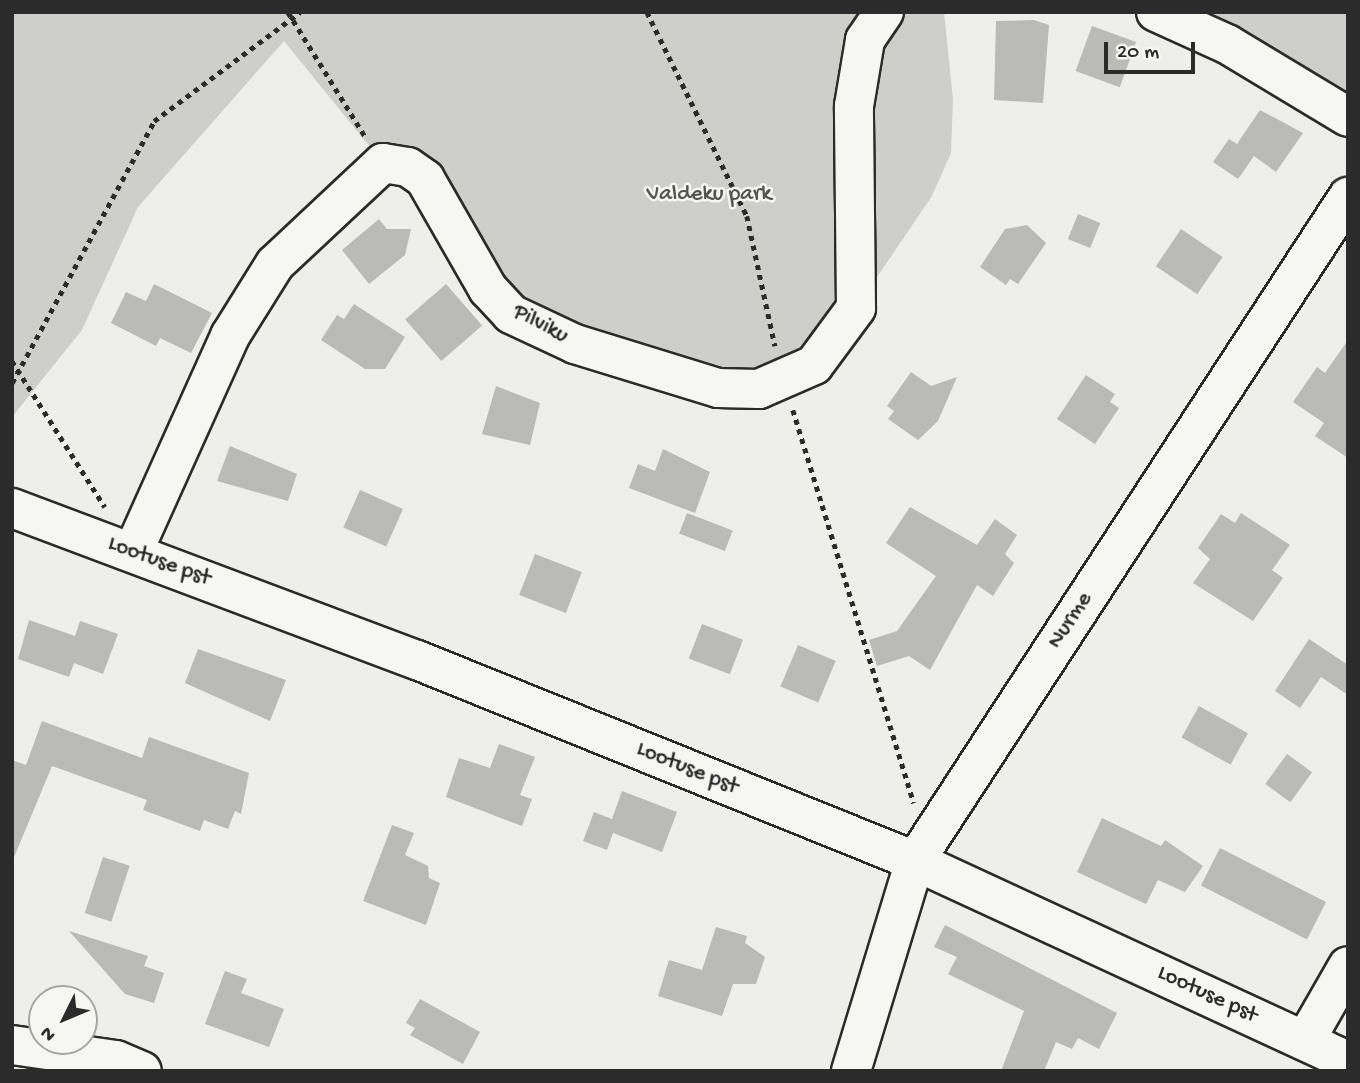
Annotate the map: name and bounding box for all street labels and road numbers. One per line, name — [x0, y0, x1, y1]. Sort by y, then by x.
street label: Pilviku — [508, 299, 572, 351]
street label: Lootuse pst — [104, 531, 214, 593]
street label: Nurme — [1043, 587, 1099, 655]
street label: Lootuse pst — [632, 736, 742, 802]
street label: Lootuse pst — [1152, 960, 1262, 1030]

